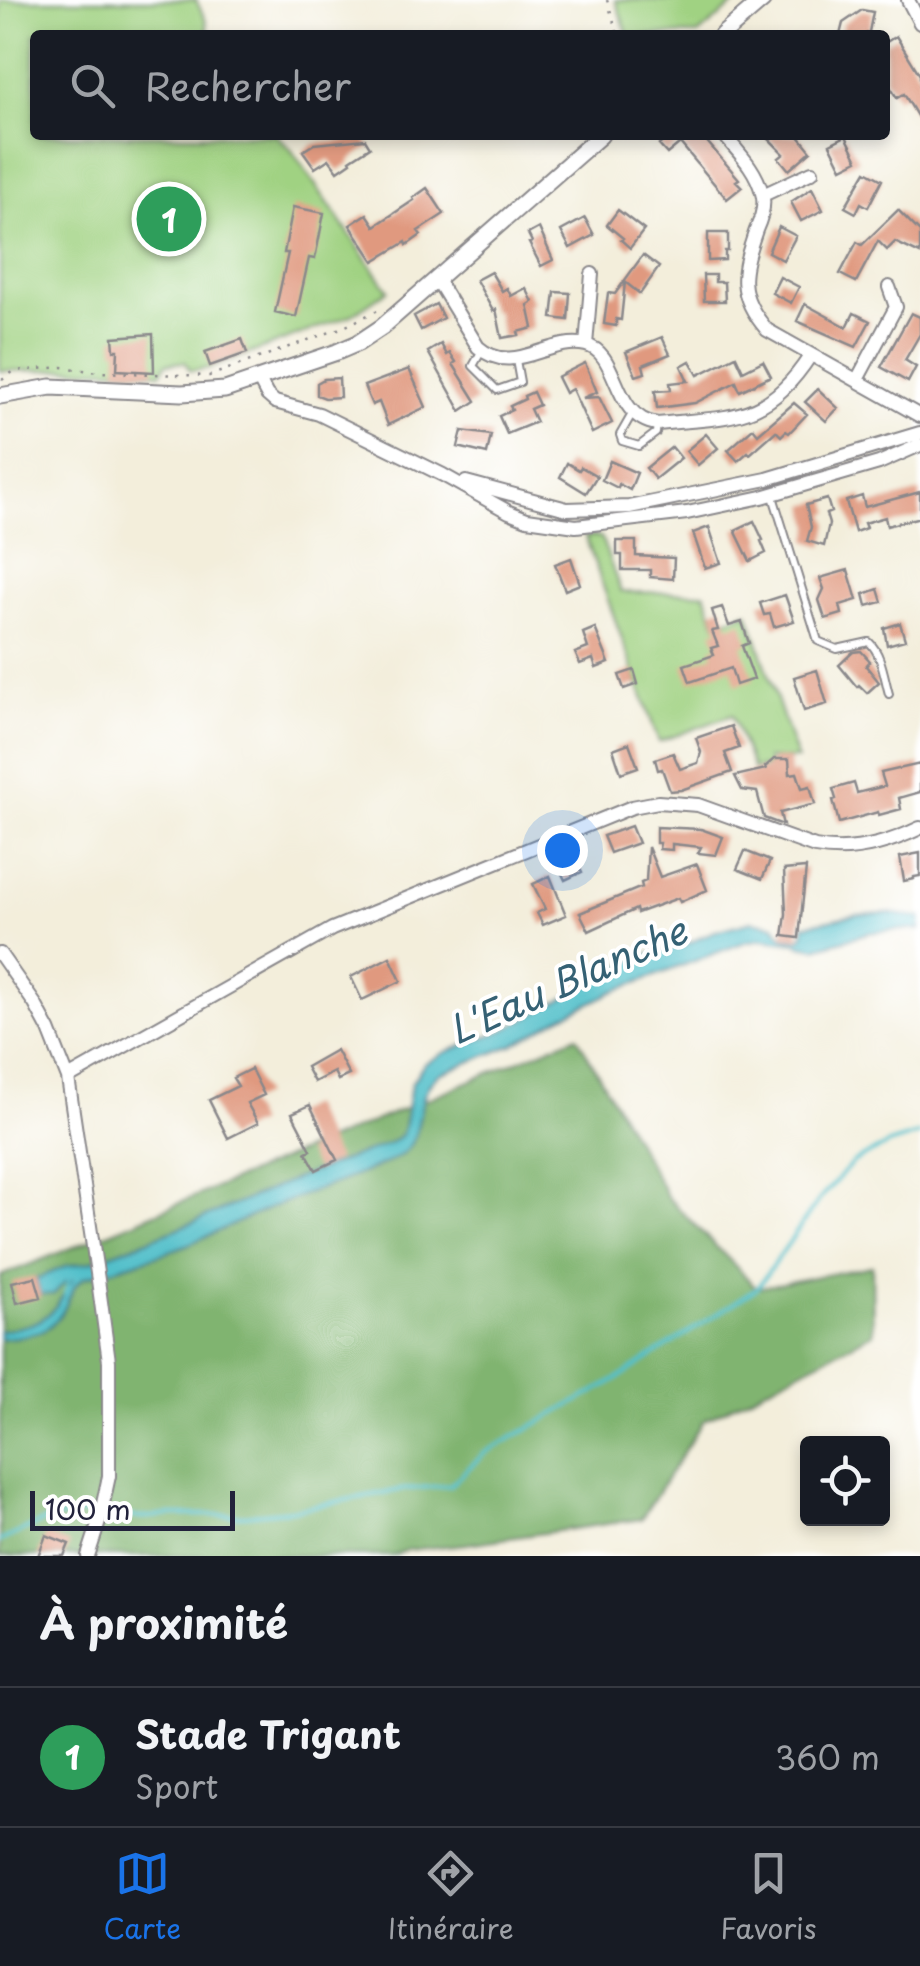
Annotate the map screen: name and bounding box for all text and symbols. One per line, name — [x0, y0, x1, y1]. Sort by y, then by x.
search box — [30, 30, 890, 140]
text: Rechercher — [145, 57, 351, 114]
icon: search — [65, 58, 120, 113]
pin: 1 — [136, 182, 202, 256]
your location — [537, 825, 588, 876]
water label: L'Eau Blanche — [439, 900, 697, 1057]
map controls — [800, 1436, 890, 1526]
button: locate — [800, 1436, 890, 1526]
scale bar — [30, 1486, 235, 1530]
text: 100 m — [45, 1487, 131, 1530]
text: À proximité — [40, 1590, 288, 1653]
text: Stade Trigant — [135, 1705, 401, 1762]
text: 1 — [65, 1733, 80, 1781]
text: 360 m — [775, 1733, 880, 1781]
text: Sport — [135, 1762, 218, 1810]
tab: Carte — [103, 1846, 181, 1949]
tab: Itinéraire — [388, 1846, 514, 1949]
tab: Favoris — [720, 1846, 817, 1949]

